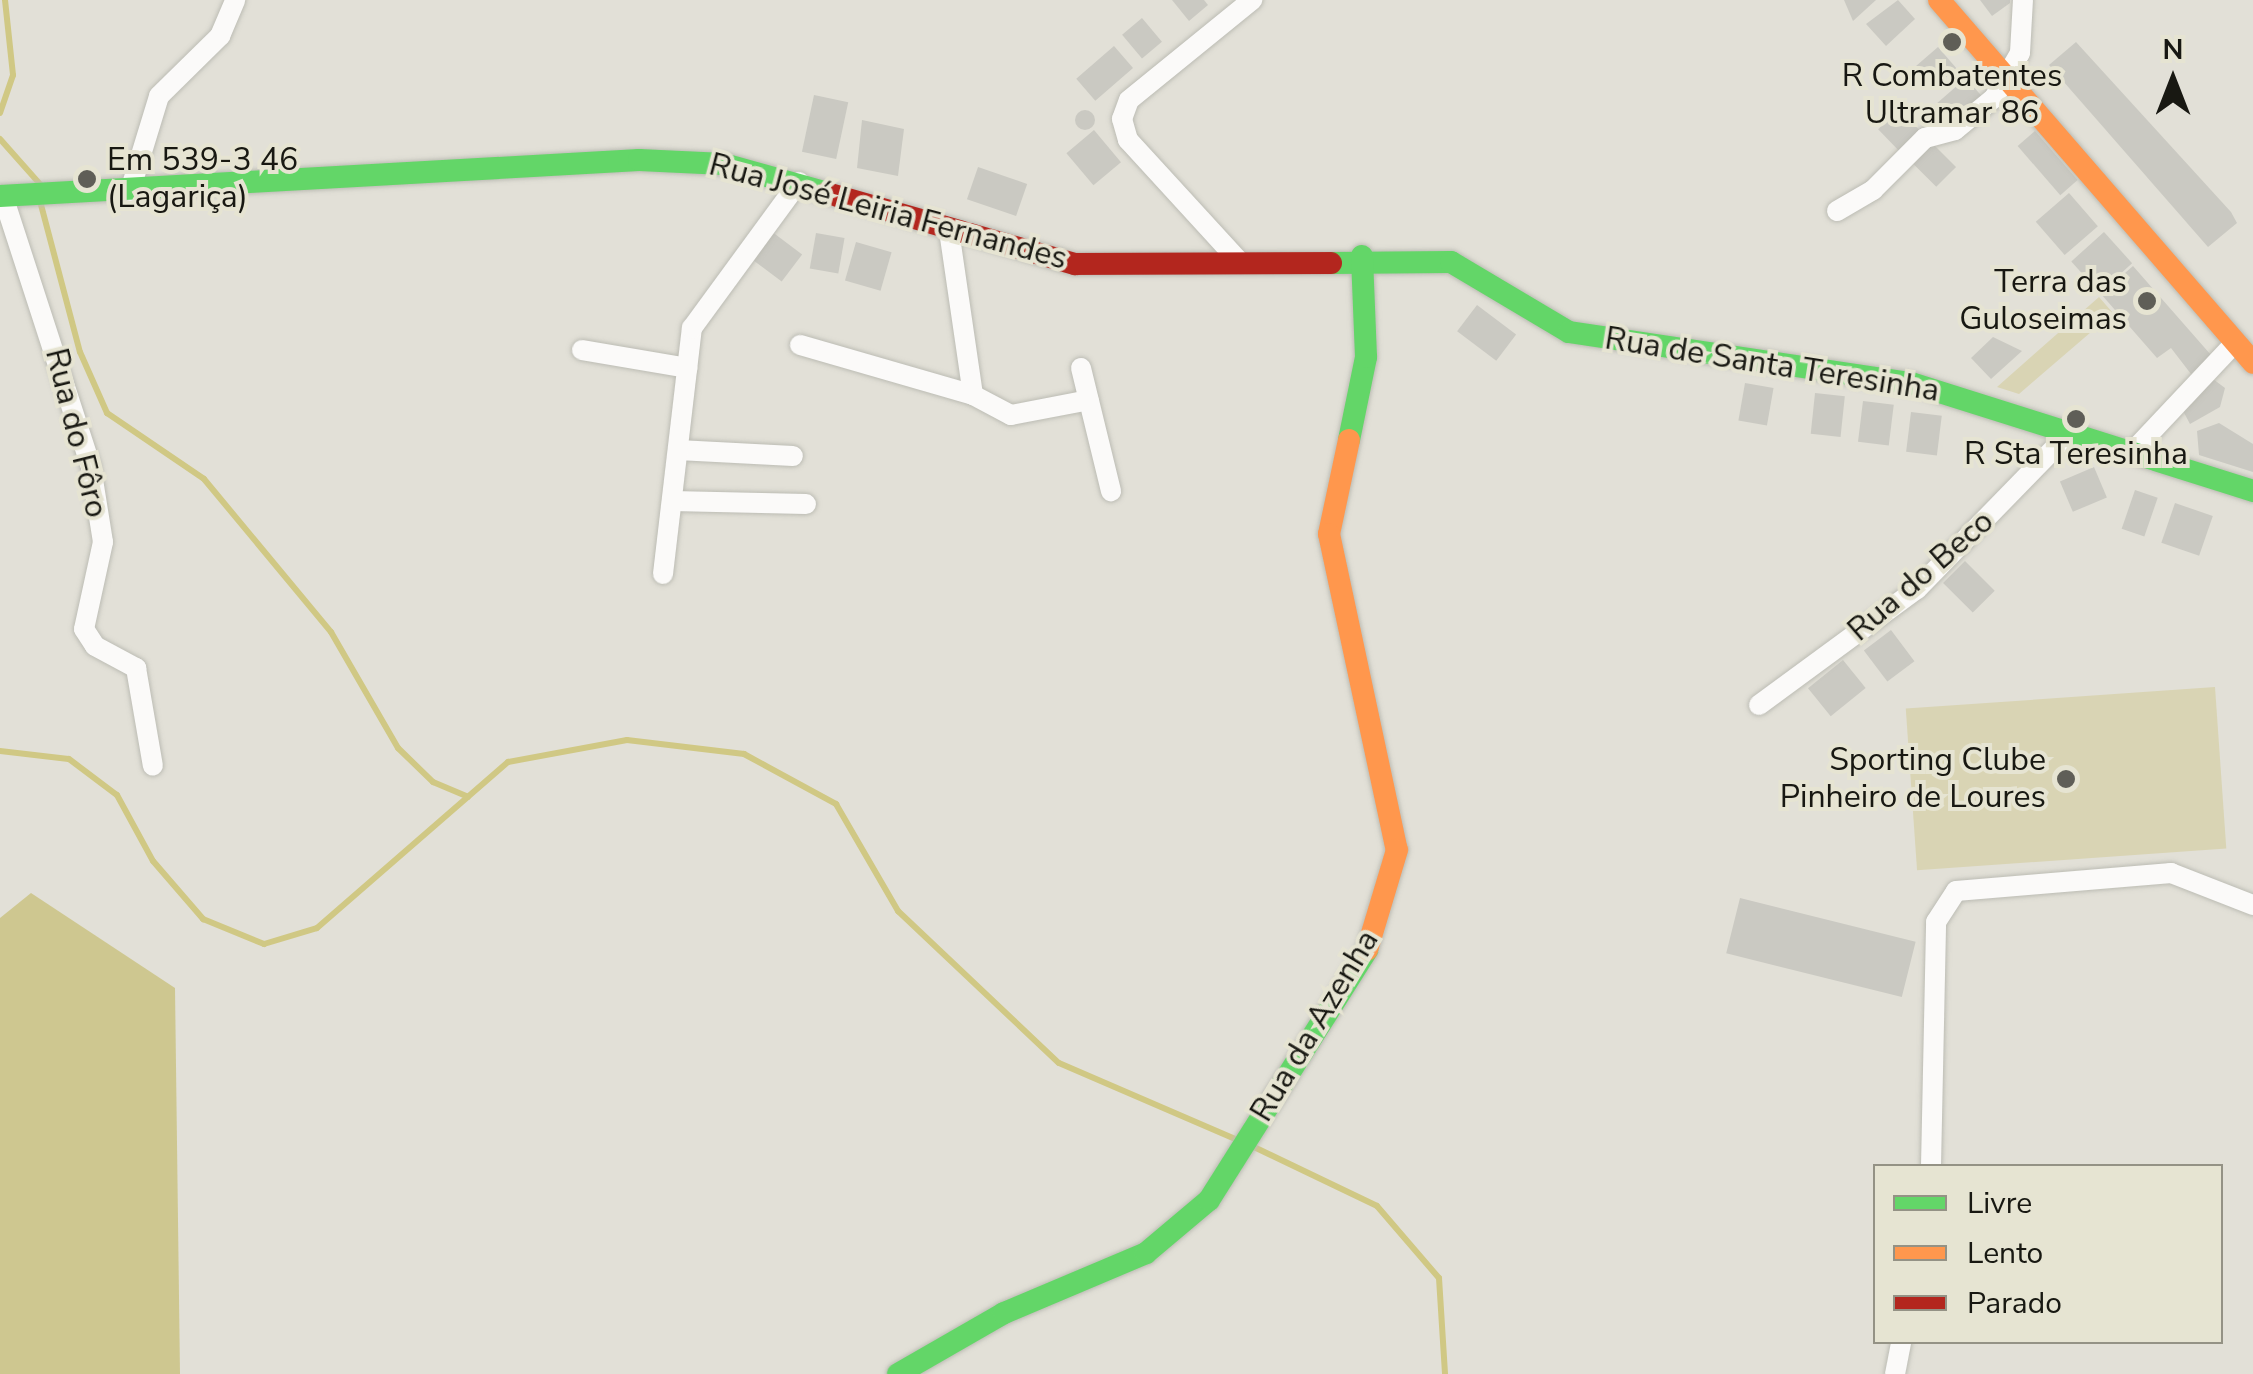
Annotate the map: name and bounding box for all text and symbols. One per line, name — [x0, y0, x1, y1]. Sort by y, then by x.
north arrow — [2123, 30, 2223, 130]
marker: R Combatentes Ultramar 86 — [1941, 31, 1963, 53]
text: N — [2163, 31, 2183, 69]
place label: R Combatentes Ultramar 86 — [1842, 58, 2062, 133]
place label: Em 539-3 46 (Lagariça) — [107, 142, 298, 217]
street label: Rua José Leiria Fernandes — [705, 146, 1071, 278]
marker: Em 539-3 46 (Lagariça) — [76, 168, 98, 190]
place label: Terra das Guloseimas — [1959, 264, 2127, 339]
marker: Terra das Guloseimas — [2136, 290, 2158, 312]
street label: Rua de Santa Teresinha — [1602, 320, 1942, 410]
street label: Rua do Fôro — [36, 344, 116, 522]
marker: R Sta Teresinha — [2065, 408, 2087, 430]
place label: R Sta Teresinha — [1964, 435, 2188, 473]
street label: Rua do Beco — [1840, 502, 2002, 650]
place label: Sporting Clube Pinheiro de Loures — [1780, 742, 2046, 817]
marker: Sporting Clube Pinheiro de Loures — [2055, 768, 2077, 790]
street label: Rua da Azenha — [1243, 923, 1387, 1129]
legend — [1873, 1164, 2223, 1344]
text: Livre — [1967, 1183, 2032, 1224]
text: Lento — [1967, 1233, 2043, 1274]
text: Parado — [1967, 1283, 2062, 1324]

